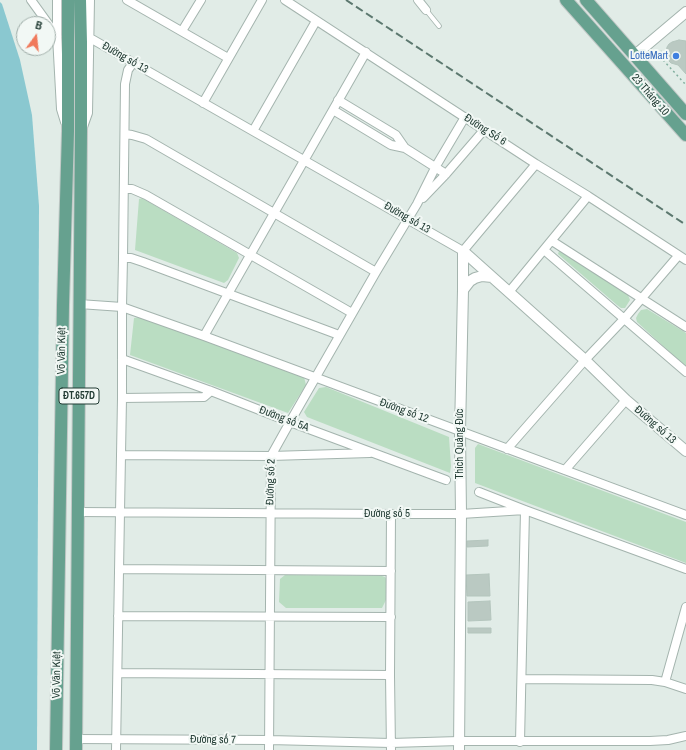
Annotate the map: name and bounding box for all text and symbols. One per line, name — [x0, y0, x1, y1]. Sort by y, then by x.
north arrow — [16, 16, 56, 56]
text: B — [34, 18, 44, 33]
street label: Đường số 13 — [100, 39, 150, 77]
place label: LotteMart — [630, 49, 668, 63]
marker: LotteMart — [671, 51, 681, 61]
street label: 23 Tháng 10 — [628, 72, 672, 118]
street label: Đường Số 6 — [461, 111, 509, 149]
street label: Đường số 13 — [382, 199, 432, 237]
street label: Võ Văn Kiệt — [55, 327, 69, 375]
road number: ĐT.657D — [59, 388, 99, 404]
street label: Đường số 12 — [378, 396, 430, 426]
street label: Đường số 5A — [257, 403, 311, 435]
street label: Đường số 13 — [631, 403, 679, 447]
street label: Thích Quảng Đức — [453, 409, 467, 479]
street label: Đường số 2 — [264, 459, 278, 505]
street label: Đường số 5 — [364, 507, 410, 521]
street label: Võ Văn Kiệt — [50, 651, 64, 699]
street label: Đường số 7 — [190, 733, 236, 747]

